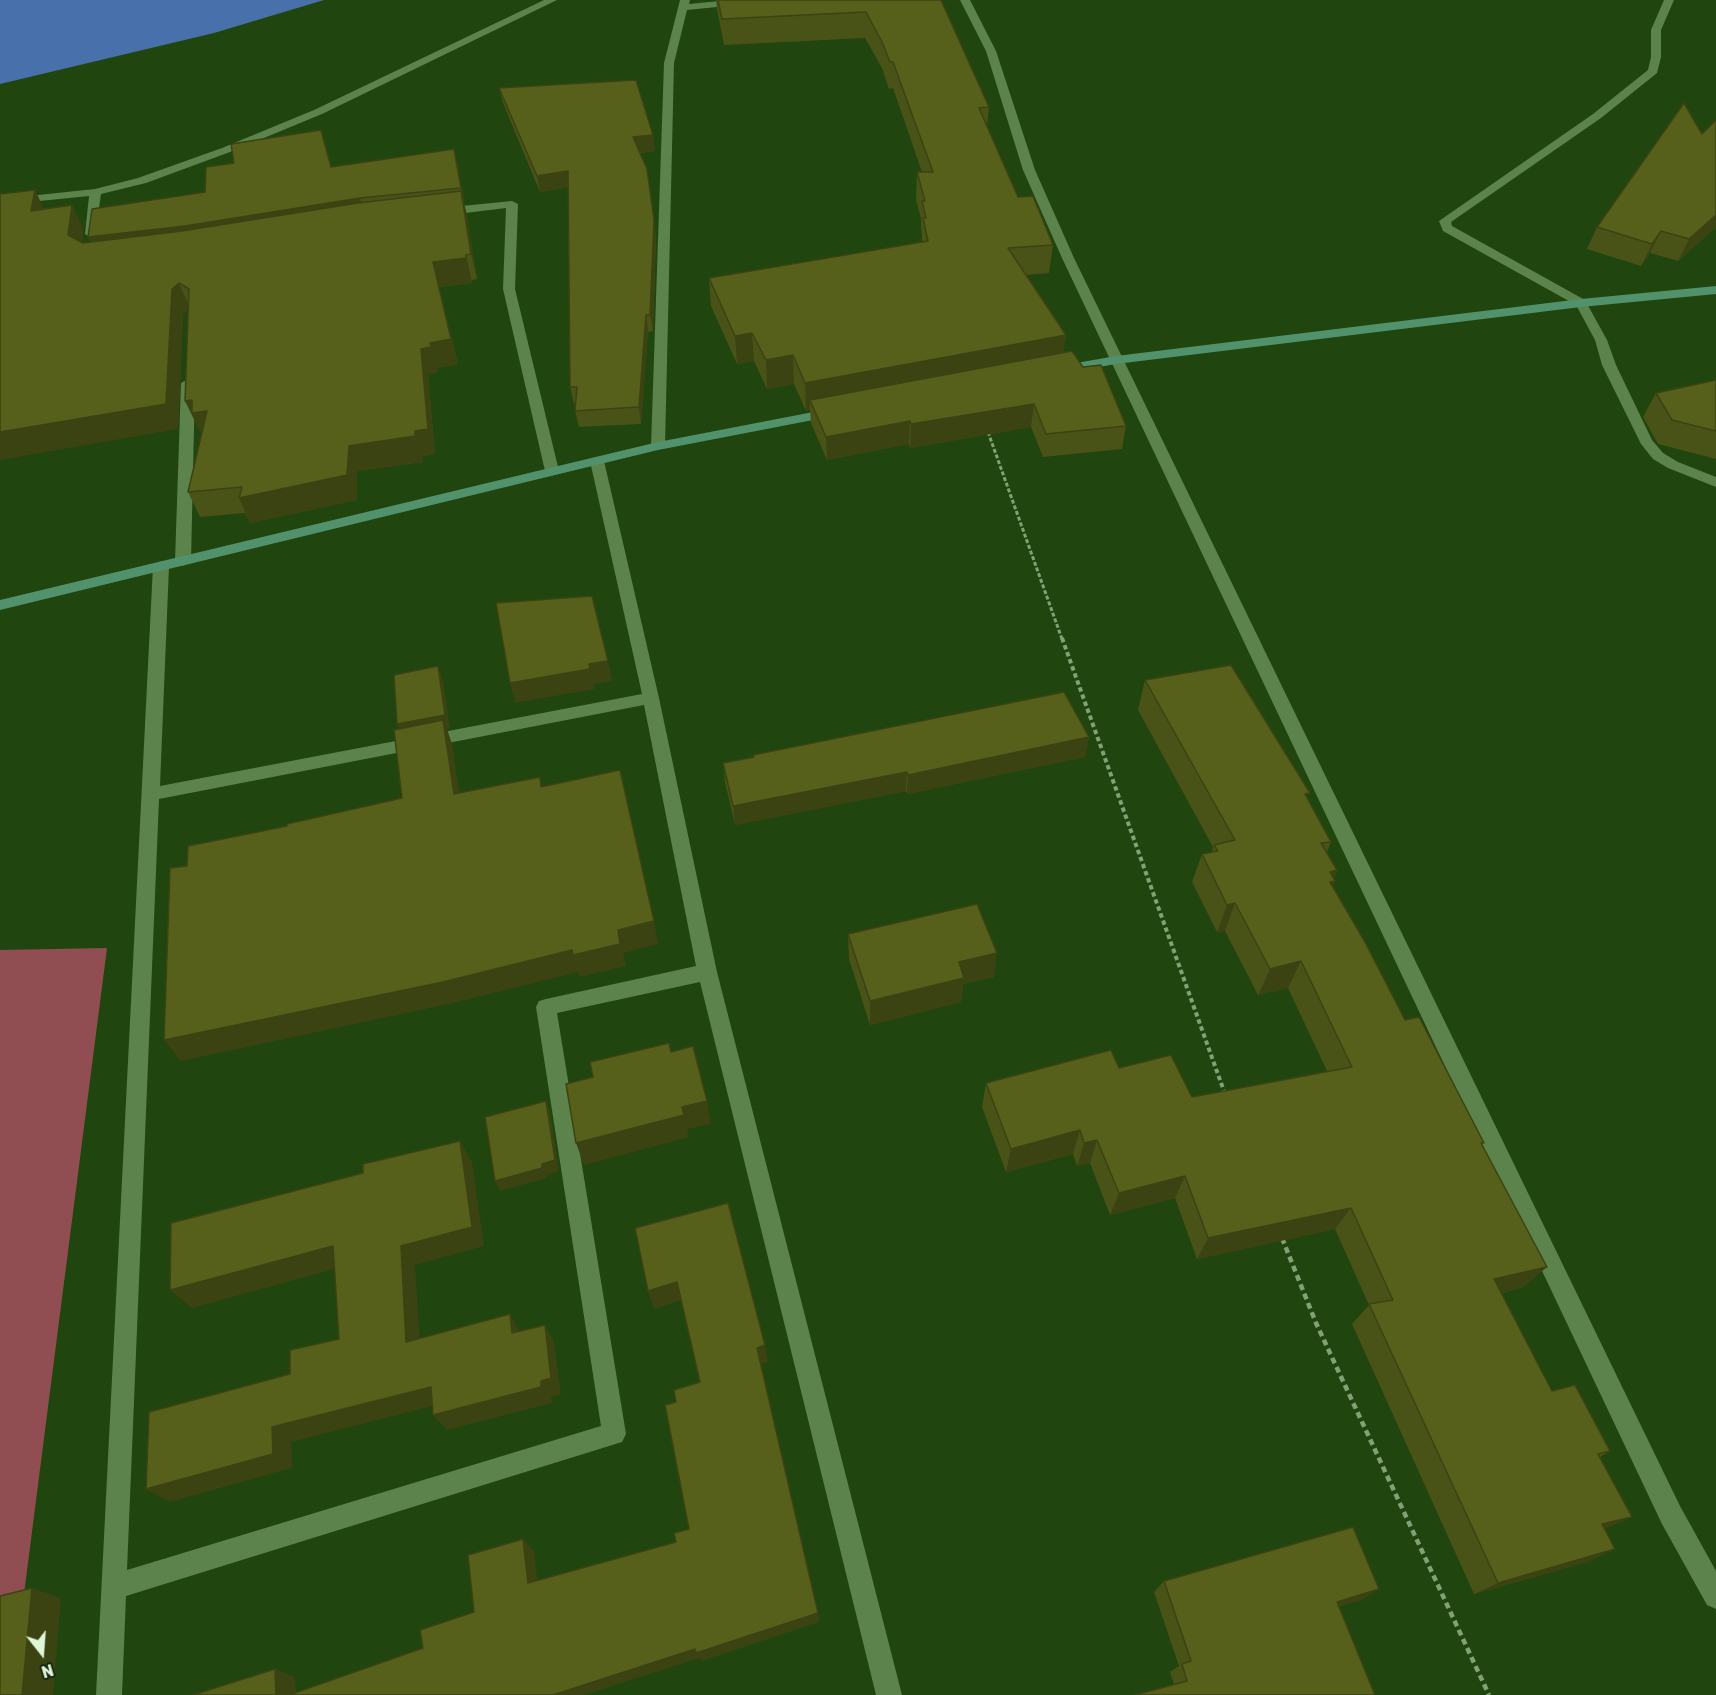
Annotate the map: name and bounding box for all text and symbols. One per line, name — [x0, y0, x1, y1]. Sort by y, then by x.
north arrow — [12, 1623, 72, 1683]
text: N — [39, 1660, 56, 1681]

